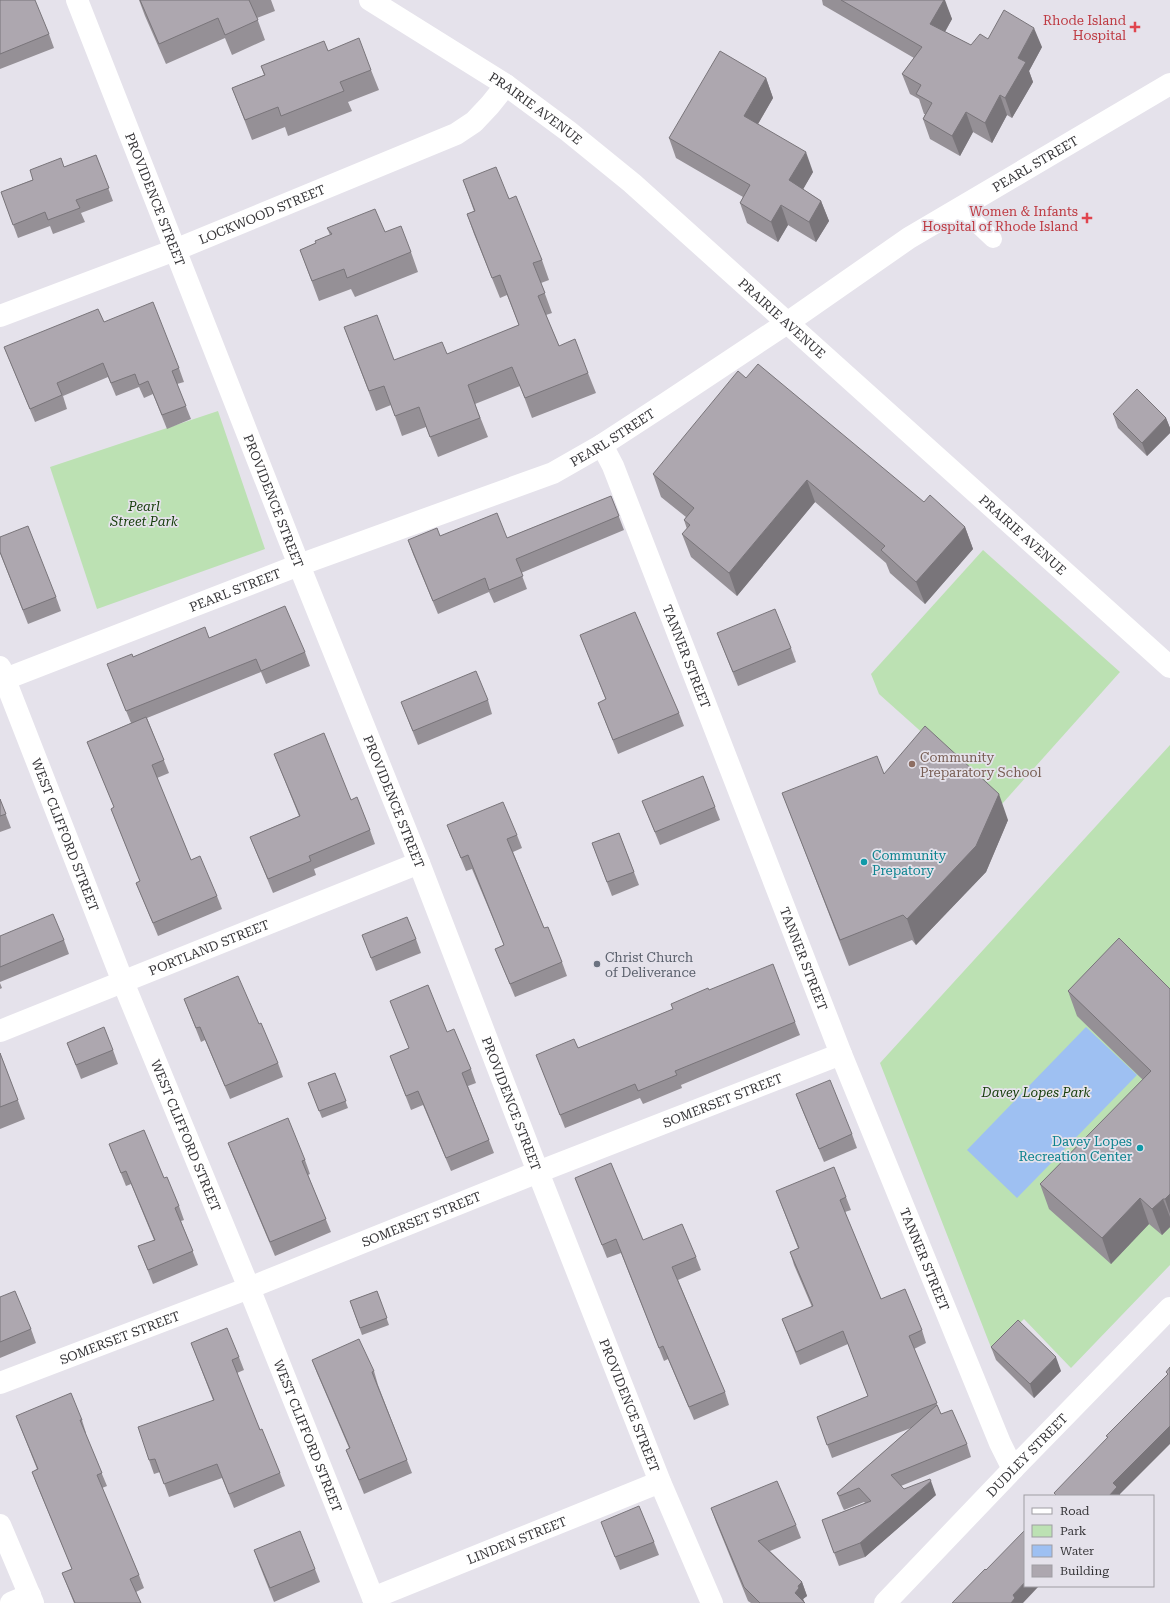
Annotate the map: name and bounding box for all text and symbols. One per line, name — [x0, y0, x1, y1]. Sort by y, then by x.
place label: Rhode Island Hospital — [1043, 13, 1127, 43]
marker: Rhode Island Hospital — [1129, 21, 1141, 33]
street label: PRAIRIE AVENUE — [486, 69, 585, 147]
street label: PROVIDENCE STREET — [122, 130, 188, 268]
street label: PEARL STREET — [989, 132, 1081, 195]
street label: LOCKWOOD STREET — [197, 181, 327, 247]
place label: Women & Infants Hospital of Rhode Island — [922, 204, 1079, 234]
marker: Women & Infants Hospital of Rhode Island — [1081, 212, 1093, 224]
street label: PRAIRIE AVENUE — [736, 275, 829, 361]
street label: PEARL STREET — [567, 405, 658, 469]
street label: PROVIDENCE STREET — [241, 432, 307, 570]
street label: PRAIRIE AVENUE — [976, 492, 1070, 578]
park label: Pearl Street Park — [109, 499, 179, 529]
street label: PEARL STREET — [187, 565, 283, 614]
street label: TANNER STREET — [660, 603, 714, 711]
street label: PROVIDENCE STREET — [361, 733, 428, 870]
place label: Community Preparatory School — [920, 750, 1042, 780]
street label: WEST CLIFFORD STREET — [29, 756, 102, 914]
marker: Community Preparatory School — [907, 759, 917, 769]
place label: Community Prepatory — [872, 848, 947, 878]
marker: Community Prepatory — [859, 857, 869, 867]
street label: TANNER STREET — [777, 905, 831, 1013]
street label: PORTLAND STREET — [146, 916, 271, 978]
place label: Christ Church of Deliverance — [605, 950, 696, 980]
marker: Christ Church of Deliverance — [592, 959, 602, 969]
street label: PROVIDENCE STREET — [479, 1035, 544, 1173]
street label: WEST CLIFFORD STREET — [148, 1057, 224, 1214]
street label: SOMERSET STREET — [661, 1070, 785, 1130]
park label: Davey Lopes Park — [981, 1085, 1091, 1100]
place label: Davey Lopes Recreation Center — [1019, 1134, 1133, 1164]
marker: Davey Lopes Recreation Center — [1135, 1143, 1145, 1153]
street label: SOMERSET STREET — [359, 1188, 483, 1250]
street label: TANNER STREET — [897, 1206, 953, 1313]
street label: SOMERSET STREET — [57, 1308, 182, 1367]
street label: PROVIDENCE STREET — [597, 1336, 663, 1474]
street label: WEST CLIFFORD STREET — [271, 1357, 345, 1514]
street label: DUDLEY STREET — [983, 1410, 1071, 1500]
legend — [1024, 1495, 1154, 1587]
text: Road — [1060, 1504, 1090, 1518]
street label: LINDEN STREET — [465, 1513, 569, 1567]
text: Park — [1060, 1524, 1087, 1538]
text: Water — [1060, 1544, 1094, 1558]
text: Building — [1060, 1564, 1109, 1578]

